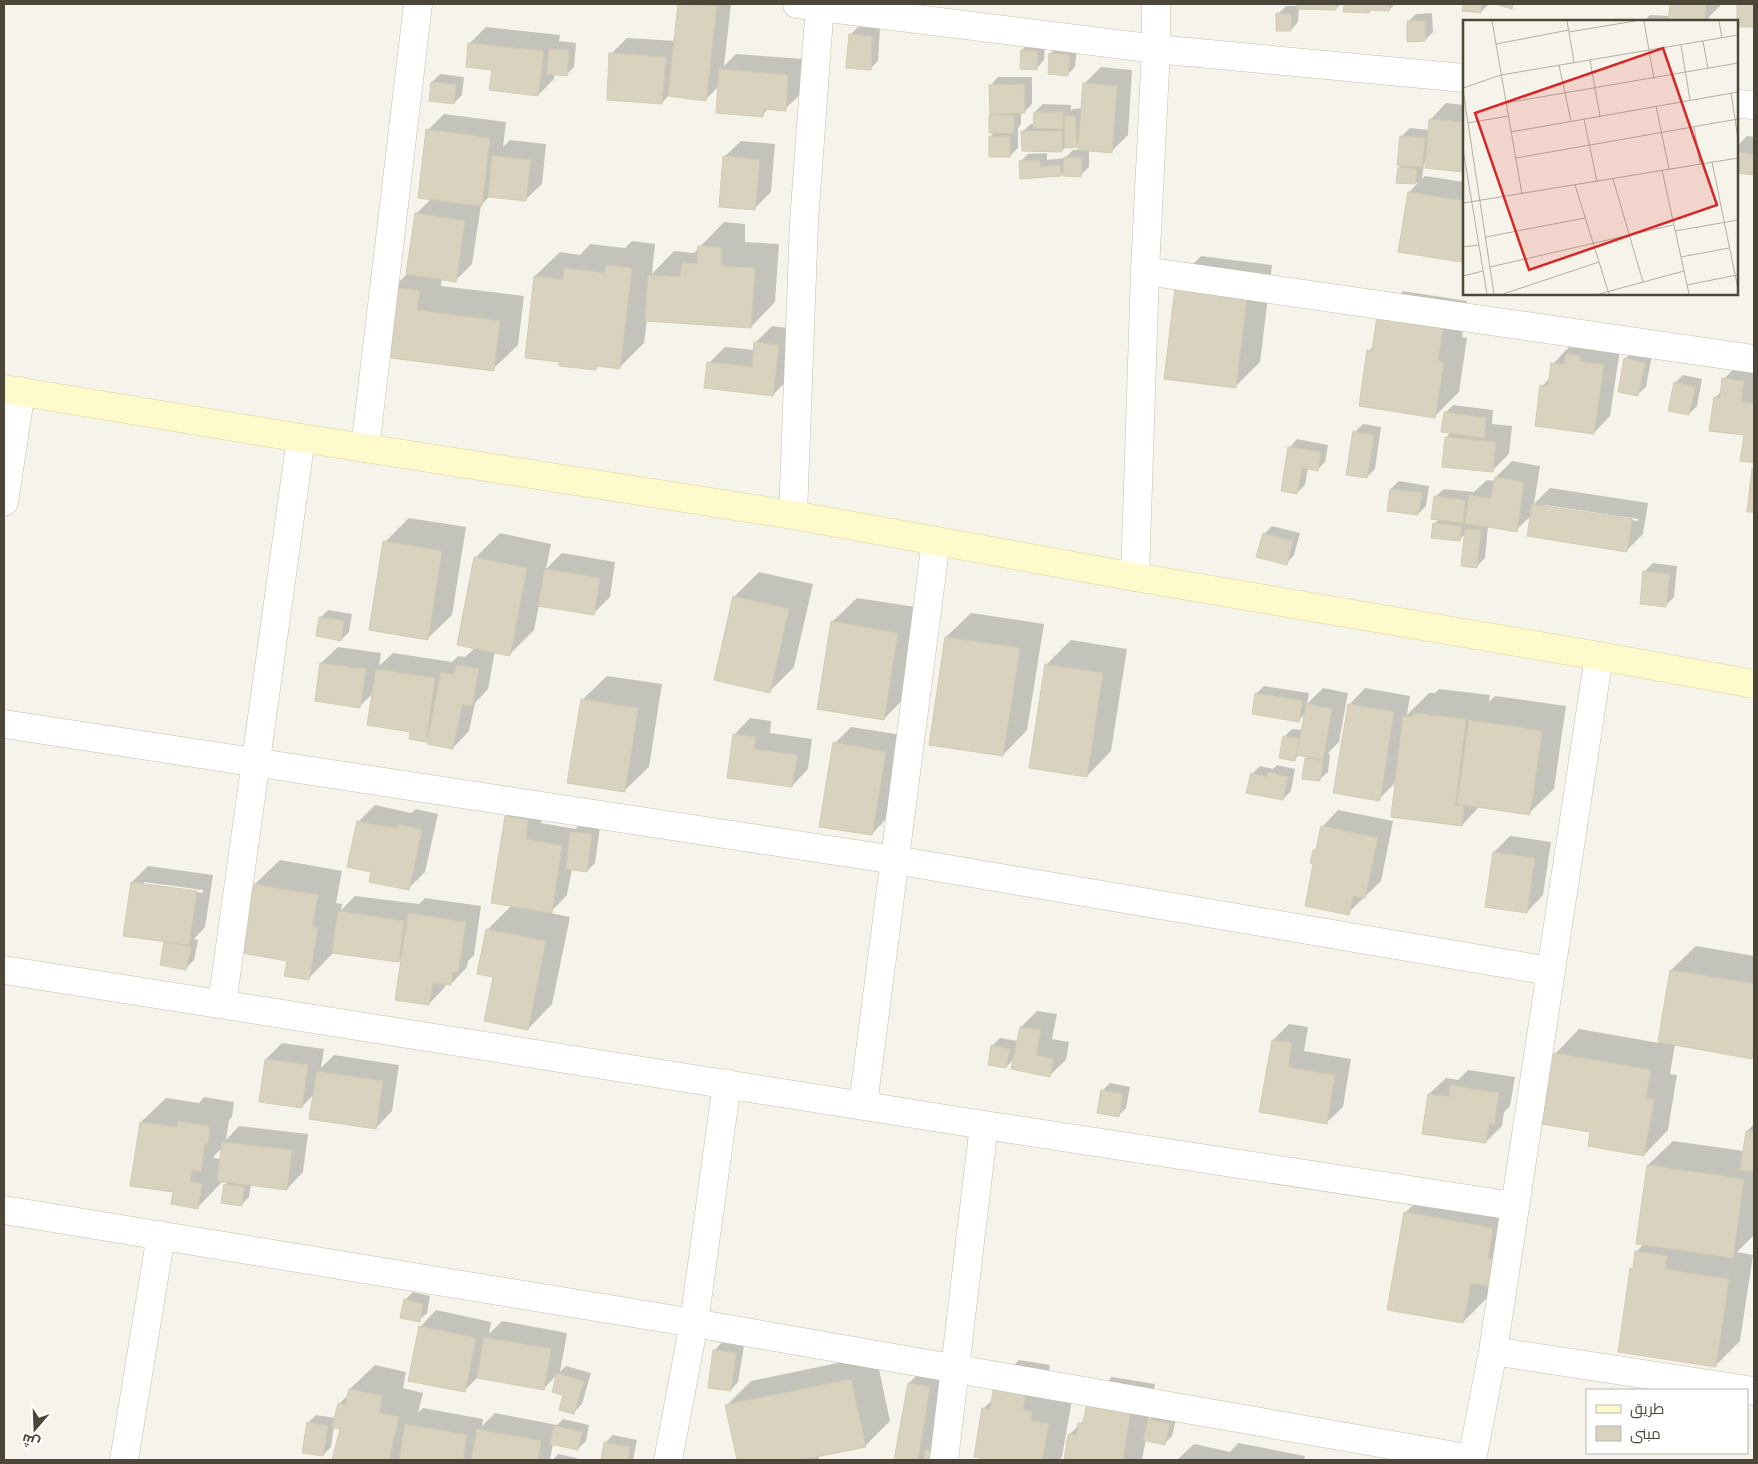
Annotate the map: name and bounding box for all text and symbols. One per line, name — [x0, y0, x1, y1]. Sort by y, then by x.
inset map — [1463, 20, 1738, 295]
legend — [1586, 1389, 1748, 1454]
text: طريق — [1630, 1398, 1664, 1419]
north arrow — [10, 1404, 60, 1454]
text: مبنى — [1630, 1423, 1661, 1444]
text: ش — [19, 1430, 42, 1454]

